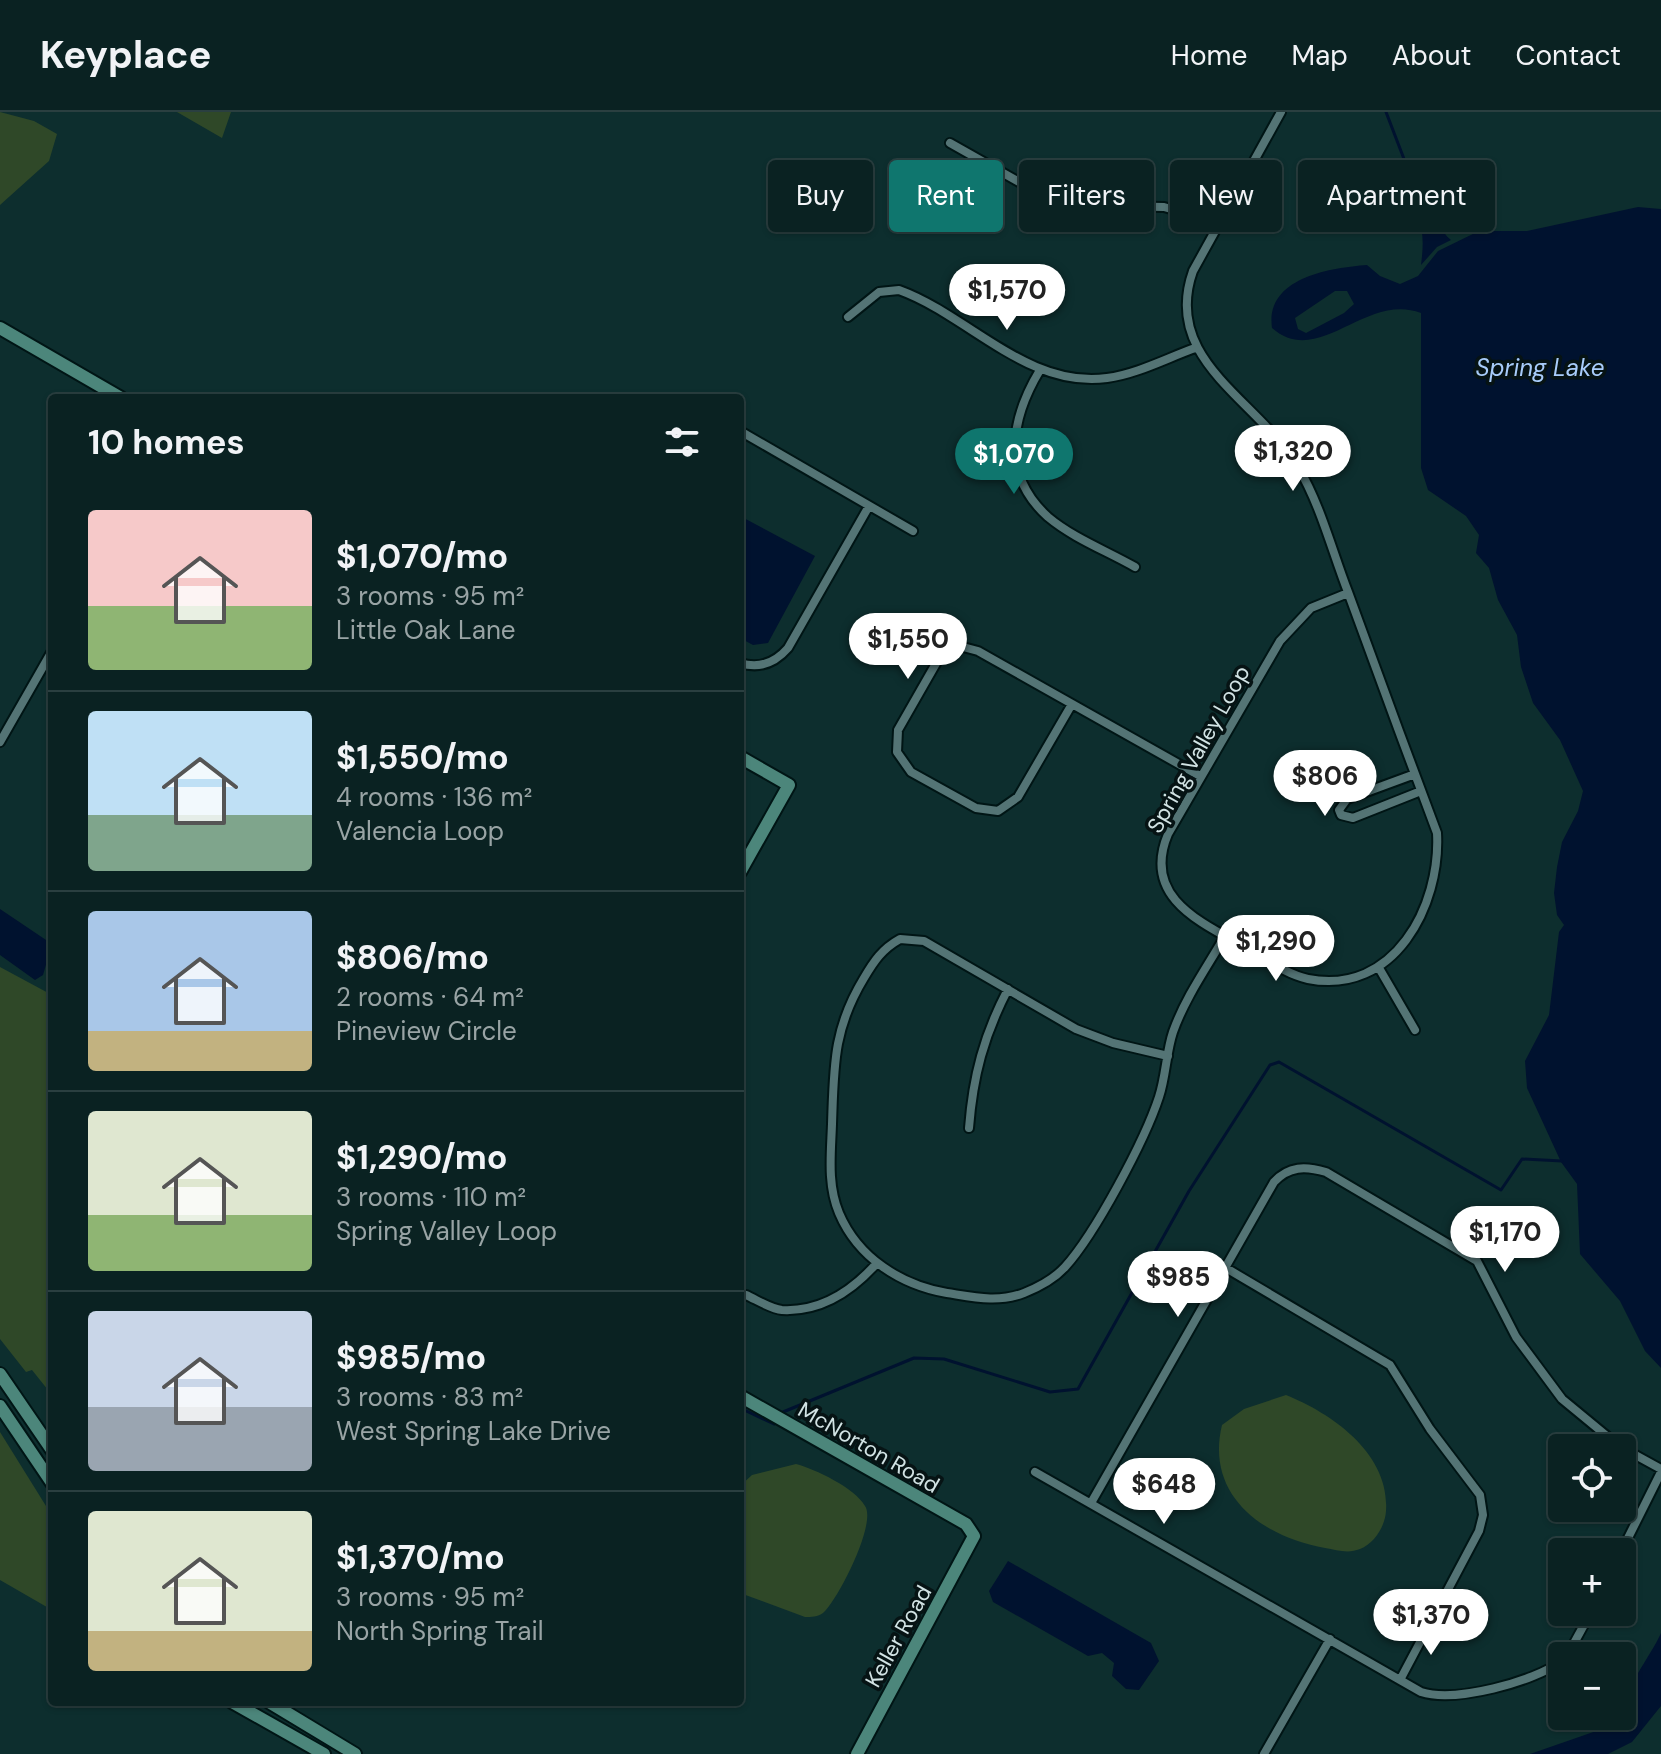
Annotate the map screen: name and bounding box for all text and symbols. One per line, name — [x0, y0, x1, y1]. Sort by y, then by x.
text: Keyplace — [40, 30, 211, 80]
text: Home — [1171, 37, 1247, 74]
text: Map — [1291, 37, 1348, 74]
text: About — [1392, 37, 1471, 74]
text: Contact — [1515, 37, 1621, 74]
chip: Buy — [768, 160, 873, 232]
chip: Rent — [889, 160, 1003, 232]
chip: Filters — [1019, 160, 1154, 232]
chip: New — [1170, 160, 1282, 232]
chip: Apartment — [1298, 160, 1495, 232]
pin: $1,570 — [942, 264, 1072, 332]
text: $1,570 — [967, 273, 1047, 307]
water label: Spring Lake — [1476, 352, 1604, 383]
text: 10 homes — [88, 420, 245, 465]
icon: filters — [660, 420, 704, 464]
pin: $1,320 — [1228, 425, 1358, 493]
pin: $1,070 — [949, 428, 1079, 496]
text: $1,320 — [1253, 434, 1333, 468]
text: $1,070 — [973, 437, 1055, 471]
text: $1,070/mo — [336, 534, 508, 579]
icon: home — [152, 542, 248, 638]
text: 3 rooms · 95 m² — [336, 579, 524, 613]
text: Little Oak Lane — [336, 613, 516, 647]
pin: $1,550 — [843, 613, 973, 681]
text: $1,550 — [867, 622, 949, 656]
street label: Spring Valley Loop — [1140, 660, 1256, 838]
text: $1,550/mo — [336, 735, 509, 780]
icon: home — [152, 743, 248, 839]
pin: $806 — [1278, 750, 1372, 818]
text: $806 — [1292, 759, 1358, 793]
text: 4 rooms · 136 m² — [336, 780, 532, 814]
text: Valencia Loop — [336, 814, 504, 848]
pin: $1,290 — [1211, 915, 1341, 983]
text: $1,290 — [1235, 924, 1317, 958]
text: $806/mo — [336, 935, 489, 980]
icon: home — [152, 943, 248, 1039]
text: 2 rooms · 64 m² — [336, 980, 524, 1014]
text: Pineview Circle — [336, 1014, 517, 1048]
text: $1,290/mo — [336, 1135, 508, 1180]
icon: home — [152, 1143, 248, 1239]
text: 3 rooms · 110 m² — [336, 1180, 526, 1214]
pin: $1,170 — [1440, 1206, 1570, 1274]
text: Spring Valley Loop — [336, 1214, 557, 1248]
text: $1,170 — [1468, 1215, 1542, 1249]
pin: $985 — [1131, 1251, 1225, 1319]
text: $985 — [1146, 1260, 1210, 1294]
text: $985/mo — [336, 1335, 486, 1380]
icon: home — [152, 1343, 248, 1439]
text: 3 rooms · 83 m² — [336, 1380, 523, 1414]
street label: McNorton Road — [793, 1395, 945, 1500]
text: West Spring Lake Drive — [336, 1414, 611, 1448]
map controls — [1548, 1434, 1636, 1730]
button: locate — [1548, 1434, 1636, 1522]
pin: $648 — [1117, 1458, 1211, 1526]
text: $648 — [1131, 1467, 1197, 1501]
text: $1,370/mo — [336, 1535, 505, 1580]
button: + — [1548, 1538, 1636, 1626]
icon: home — [152, 1543, 248, 1639]
text: 3 rooms · 95 m² — [336, 1580, 524, 1614]
street label: Keller Road — [859, 1580, 938, 1692]
pin: $1,370 — [1366, 1589, 1496, 1657]
text: $1,370 — [1391, 1598, 1471, 1632]
text: North Spring Trail — [336, 1614, 544, 1648]
button: − — [1548, 1642, 1636, 1730]

